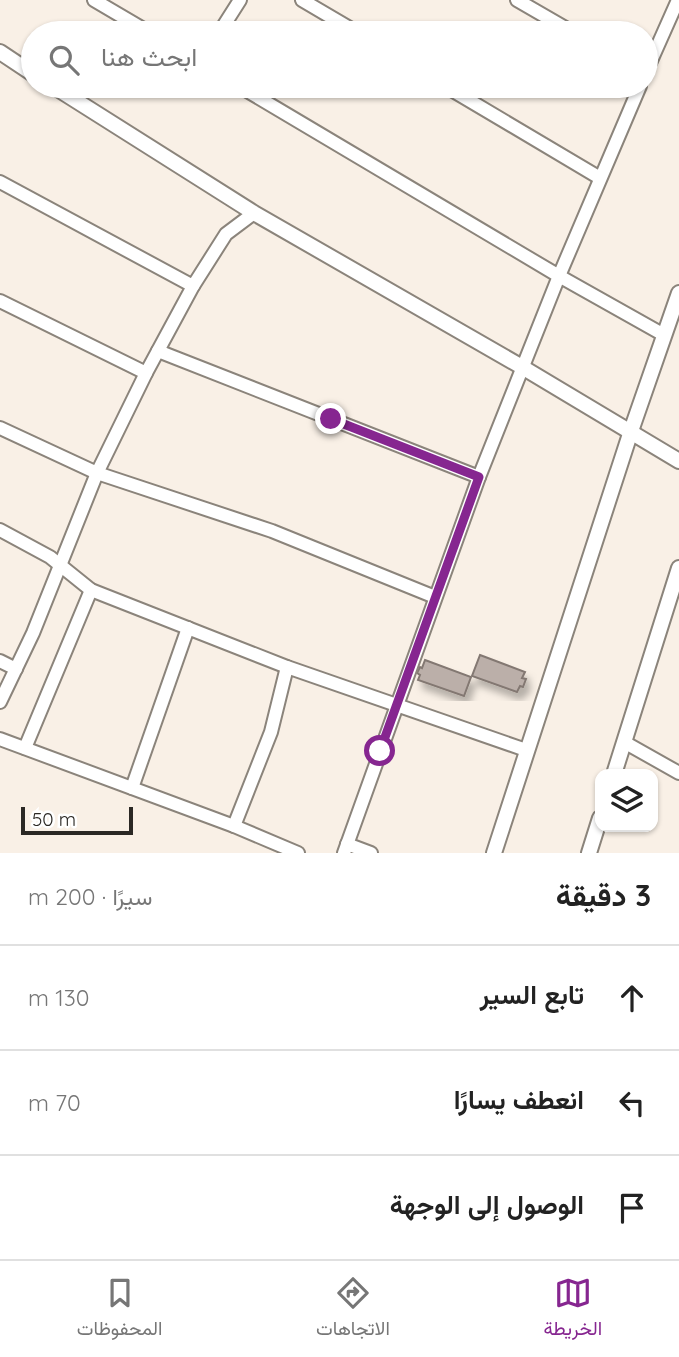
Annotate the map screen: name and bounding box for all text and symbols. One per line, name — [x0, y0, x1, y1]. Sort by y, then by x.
search box — [21, 21, 658, 98]
text: ابحث هنا — [101, 40, 197, 73]
icon: search — [45, 41, 83, 79]
route end — [315, 403, 346, 434]
route start — [364, 735, 395, 766]
map controls — [595, 769, 658, 832]
button: layers — [595, 769, 658, 832]
scale bar — [21, 804, 133, 836]
text: 50 m — [32, 807, 76, 831]
text: 3 دقيقة — [556, 876, 651, 914]
text: سيرًا · 200 m — [28, 882, 152, 911]
text: تابع السير — [480, 978, 584, 1011]
icon: ahead — [613, 979, 651, 1017]
text: 130 m — [28, 983, 90, 1012]
text: انعطف يسارًا — [454, 1083, 584, 1116]
icon: left — [613, 1084, 651, 1122]
text: 70 m — [28, 1088, 81, 1117]
text: الوصول إلى الوجهة — [390, 1188, 584, 1221]
icon: arrive — [613, 1189, 651, 1227]
tab: المحفوظات — [77, 1274, 162, 1345]
tab: الاتجاهات — [316, 1274, 390, 1345]
tab: الخريطة — [543, 1274, 602, 1345]

